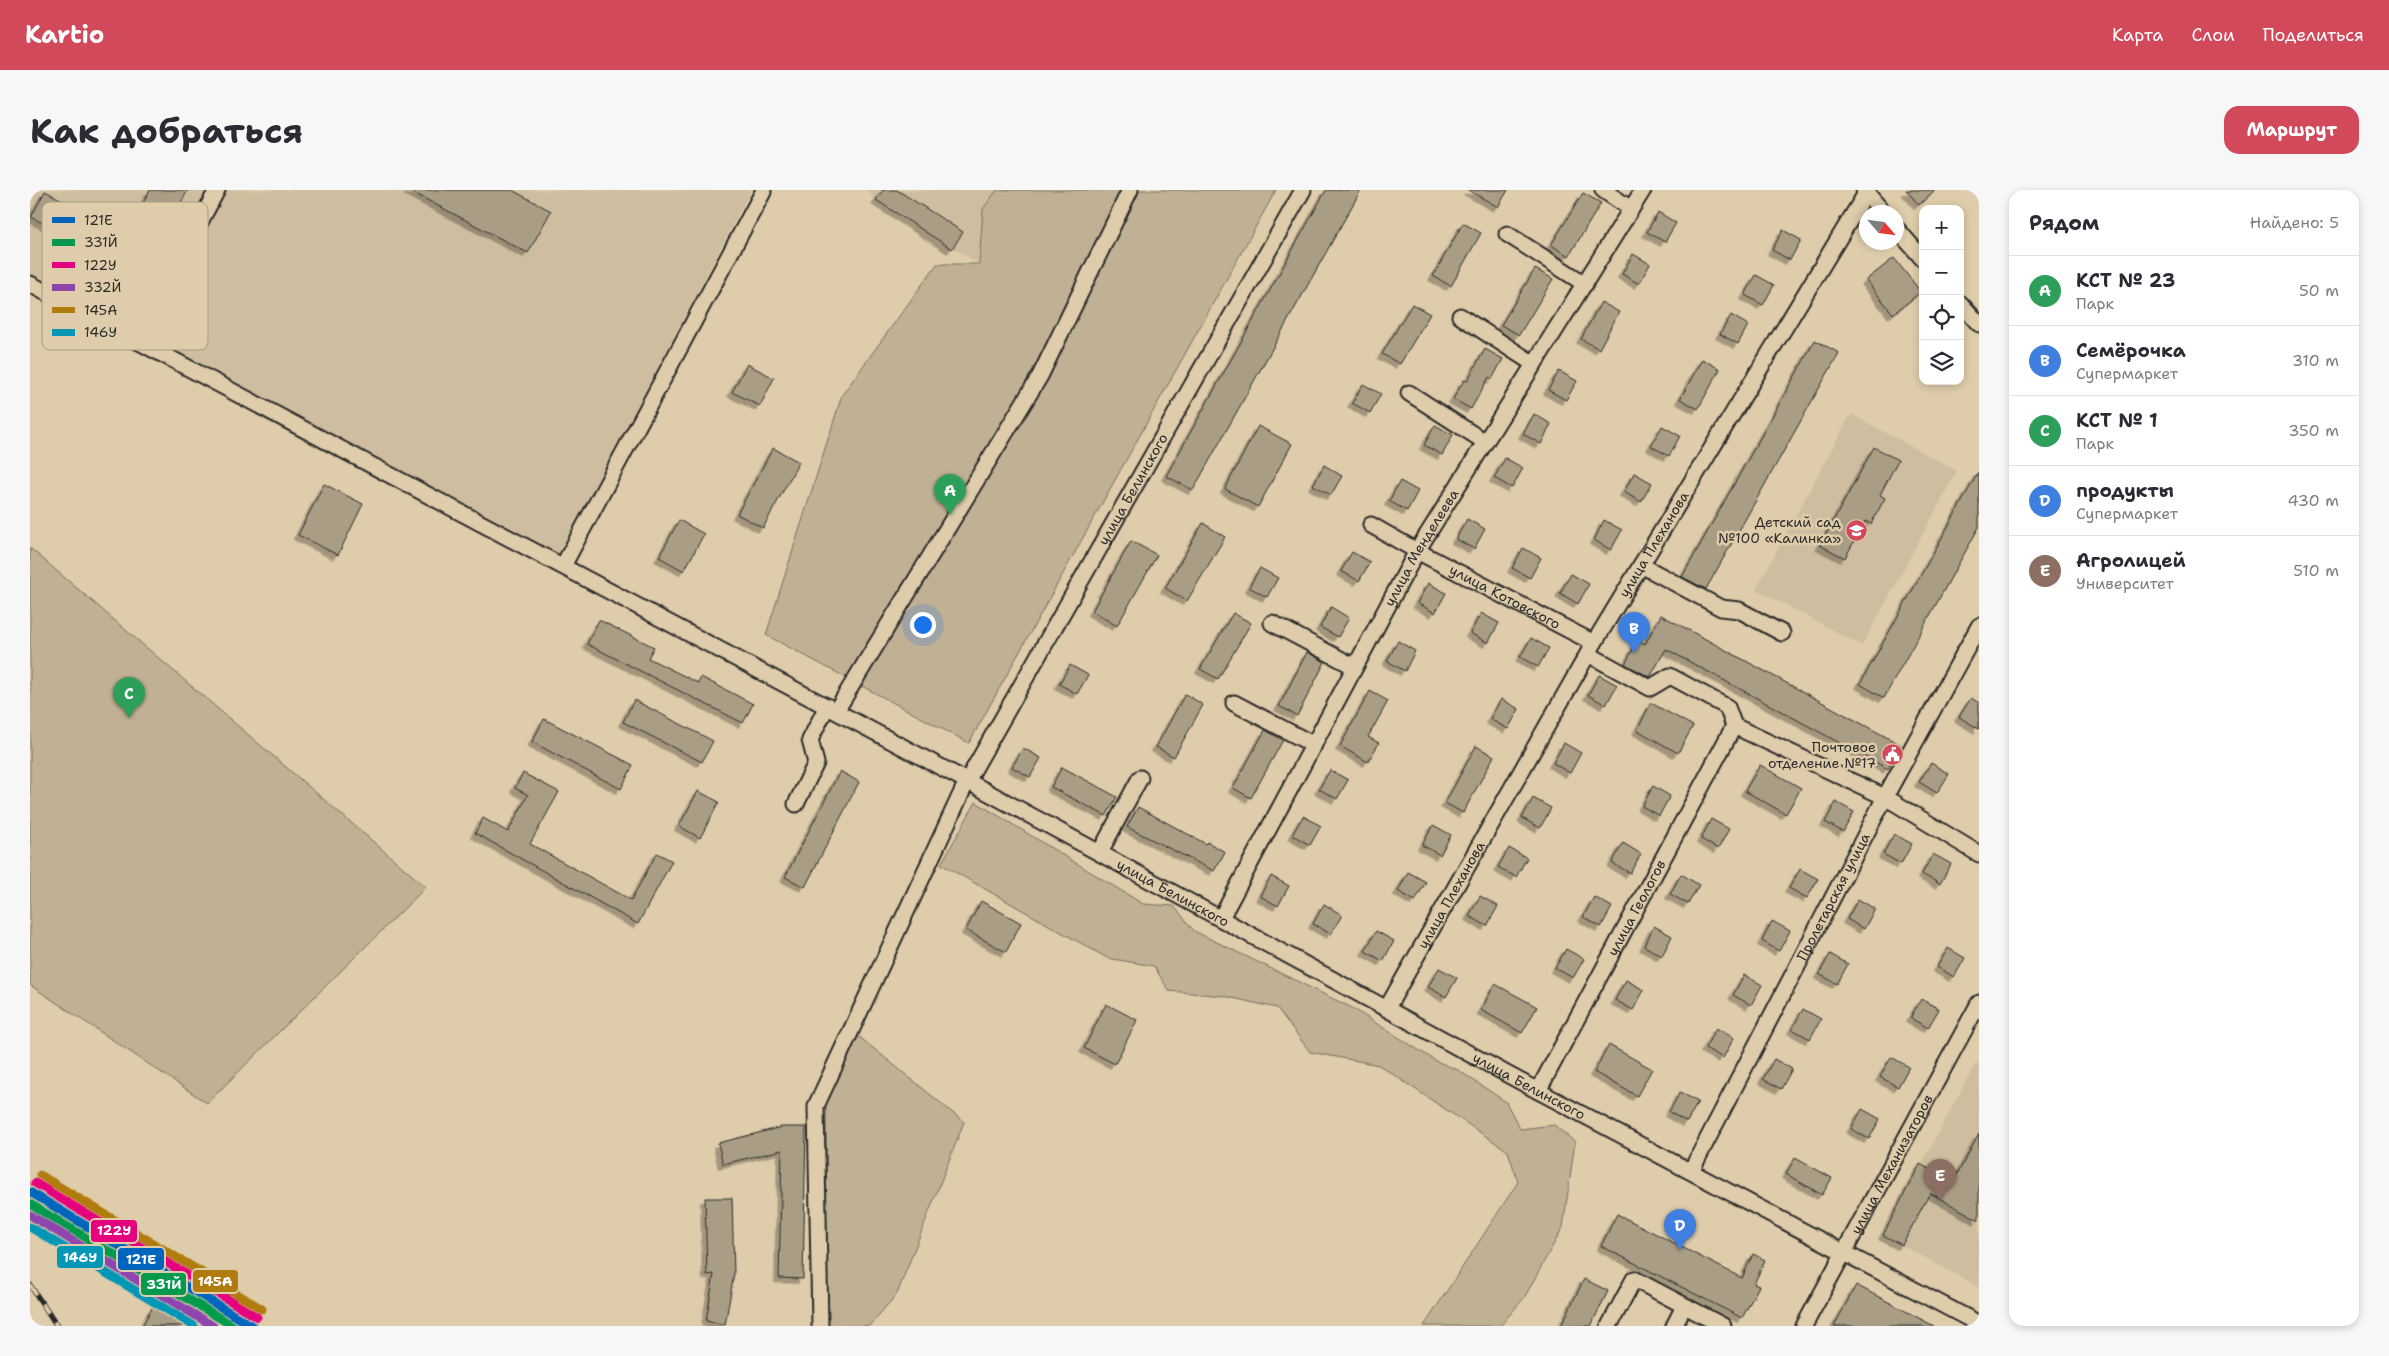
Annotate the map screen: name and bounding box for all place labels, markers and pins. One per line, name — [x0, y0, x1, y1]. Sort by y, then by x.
pin: A — [934, 474, 966, 515]
place label: Детский сад №100 «Калинка» — [1718, 513, 1841, 547]
school or university icon: Детский сад №100 «Калинка» — [1845, 518, 1869, 542]
pin: B — [1618, 612, 1650, 653]
pin: C — [113, 677, 145, 718]
place label: Почтовое отделение №17 — [1768, 738, 1876, 772]
public building icon: Почтовое отделение №17 — [1880, 743, 1904, 767]
pin: E — [1924, 1159, 1956, 1200]
pin: D — [1664, 1209, 1696, 1250]

